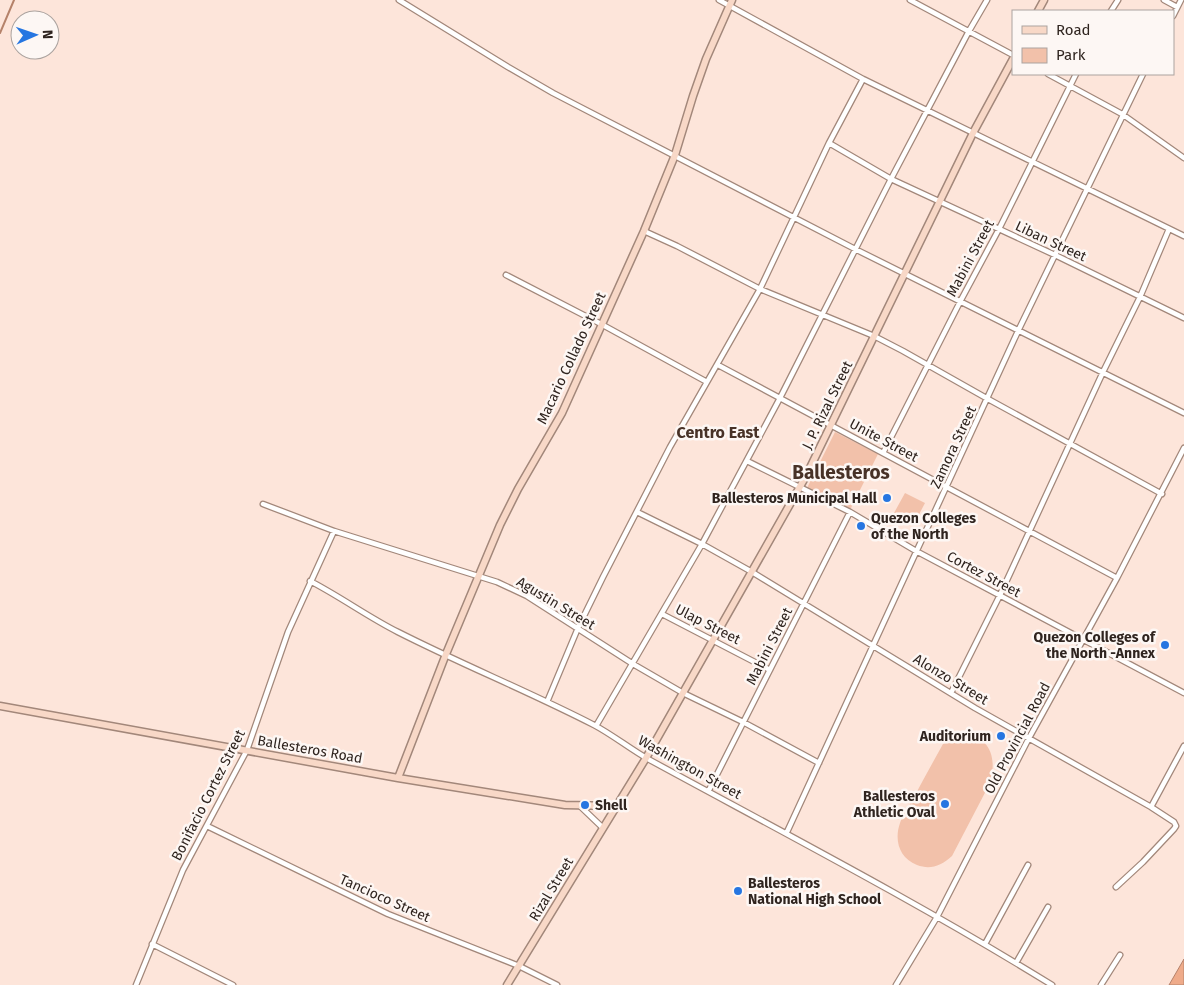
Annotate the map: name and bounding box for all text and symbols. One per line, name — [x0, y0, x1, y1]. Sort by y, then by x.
north arrow — [10, 10, 60, 60]
legend — [1012, 10, 1174, 75]
text: Road — [1056, 21, 1091, 39]
text: N — [39, 30, 56, 40]
text: Park — [1056, 46, 1086, 64]
street label: Mabini Street — [943, 216, 998, 300]
street label: Liban Street — [1012, 218, 1090, 266]
street label: Macario Collado Street — [533, 289, 610, 427]
street label: J. P. Rizal Street — [799, 357, 857, 452]
street label: Zamora Street — [927, 402, 980, 491]
street label: Unite Street — [846, 415, 922, 466]
district label: Centro East — [677, 423, 760, 442]
district label: Ballesteros — [792, 461, 890, 484]
place label: Ballesteros Municipal Hall — [712, 490, 878, 507]
marker: Ballesteros Municipal Hall — [881, 492, 893, 504]
place label: Quezon Colleges of the North — [871, 510, 976, 543]
marker: Quezon Colleges of the North — [855, 520, 867, 532]
street label: Cortez Street — [944, 548, 1024, 601]
street label: Agustin Street — [513, 573, 599, 634]
street label: Ulap Street — [672, 601, 744, 649]
street label: Mabini Street — [743, 604, 797, 688]
place label: Quezon Colleges of the North -Annex — [1034, 629, 1157, 662]
marker: Quezon Colleges of the North -Annex — [1159, 639, 1171, 651]
street label: Alonzo Street — [910, 650, 992, 709]
street label: Old Provincial Road — [981, 679, 1054, 797]
street label: Bonifacio Cortez Street — [168, 726, 249, 864]
place label: Auditorium — [919, 728, 991, 745]
marker: Auditorium — [995, 730, 1007, 742]
street label: Ballesteros Road — [256, 732, 364, 767]
street label: Washington Street — [635, 732, 745, 803]
place label: Ballesteros Athletic Oval — [853, 788, 936, 821]
place label: Shell — [595, 797, 628, 814]
marker: Ballesteros Athletic Oval — [939, 798, 951, 810]
marker: Shell — [579, 799, 591, 811]
street label: Rizal Street — [526, 853, 578, 924]
street label: Tancioco Street — [337, 871, 434, 926]
place label: Ballesteros National High School — [748, 875, 882, 908]
marker: Ballesteros National High School — [732, 885, 744, 897]

